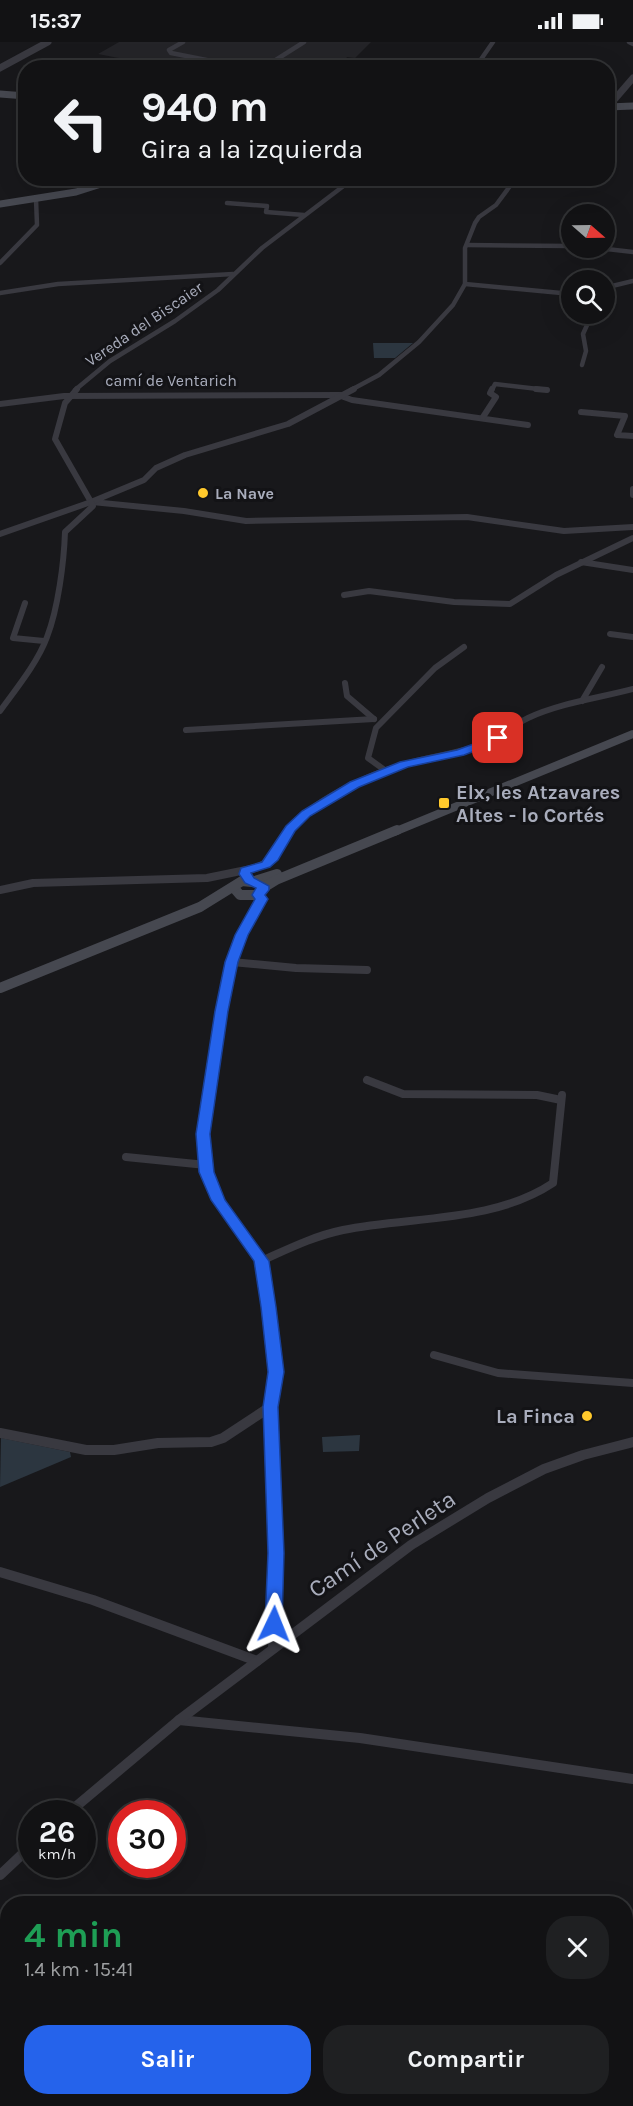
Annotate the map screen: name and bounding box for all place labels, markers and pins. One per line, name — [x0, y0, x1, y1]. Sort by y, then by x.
place label: La Nave — [215, 484, 274, 503]
marker: La Nave — [196, 486, 210, 500]
pin — [472, 712, 523, 763]
place label: Elx, les Atzavares Altes - lo Cortés — [456, 781, 620, 827]
marker: Elx, les Atzavares Altes - lo Cortés — [437, 796, 451, 810]
place label: La Finca — [496, 1405, 575, 1428]
marker: La Finca — [580, 1409, 594, 1423]

